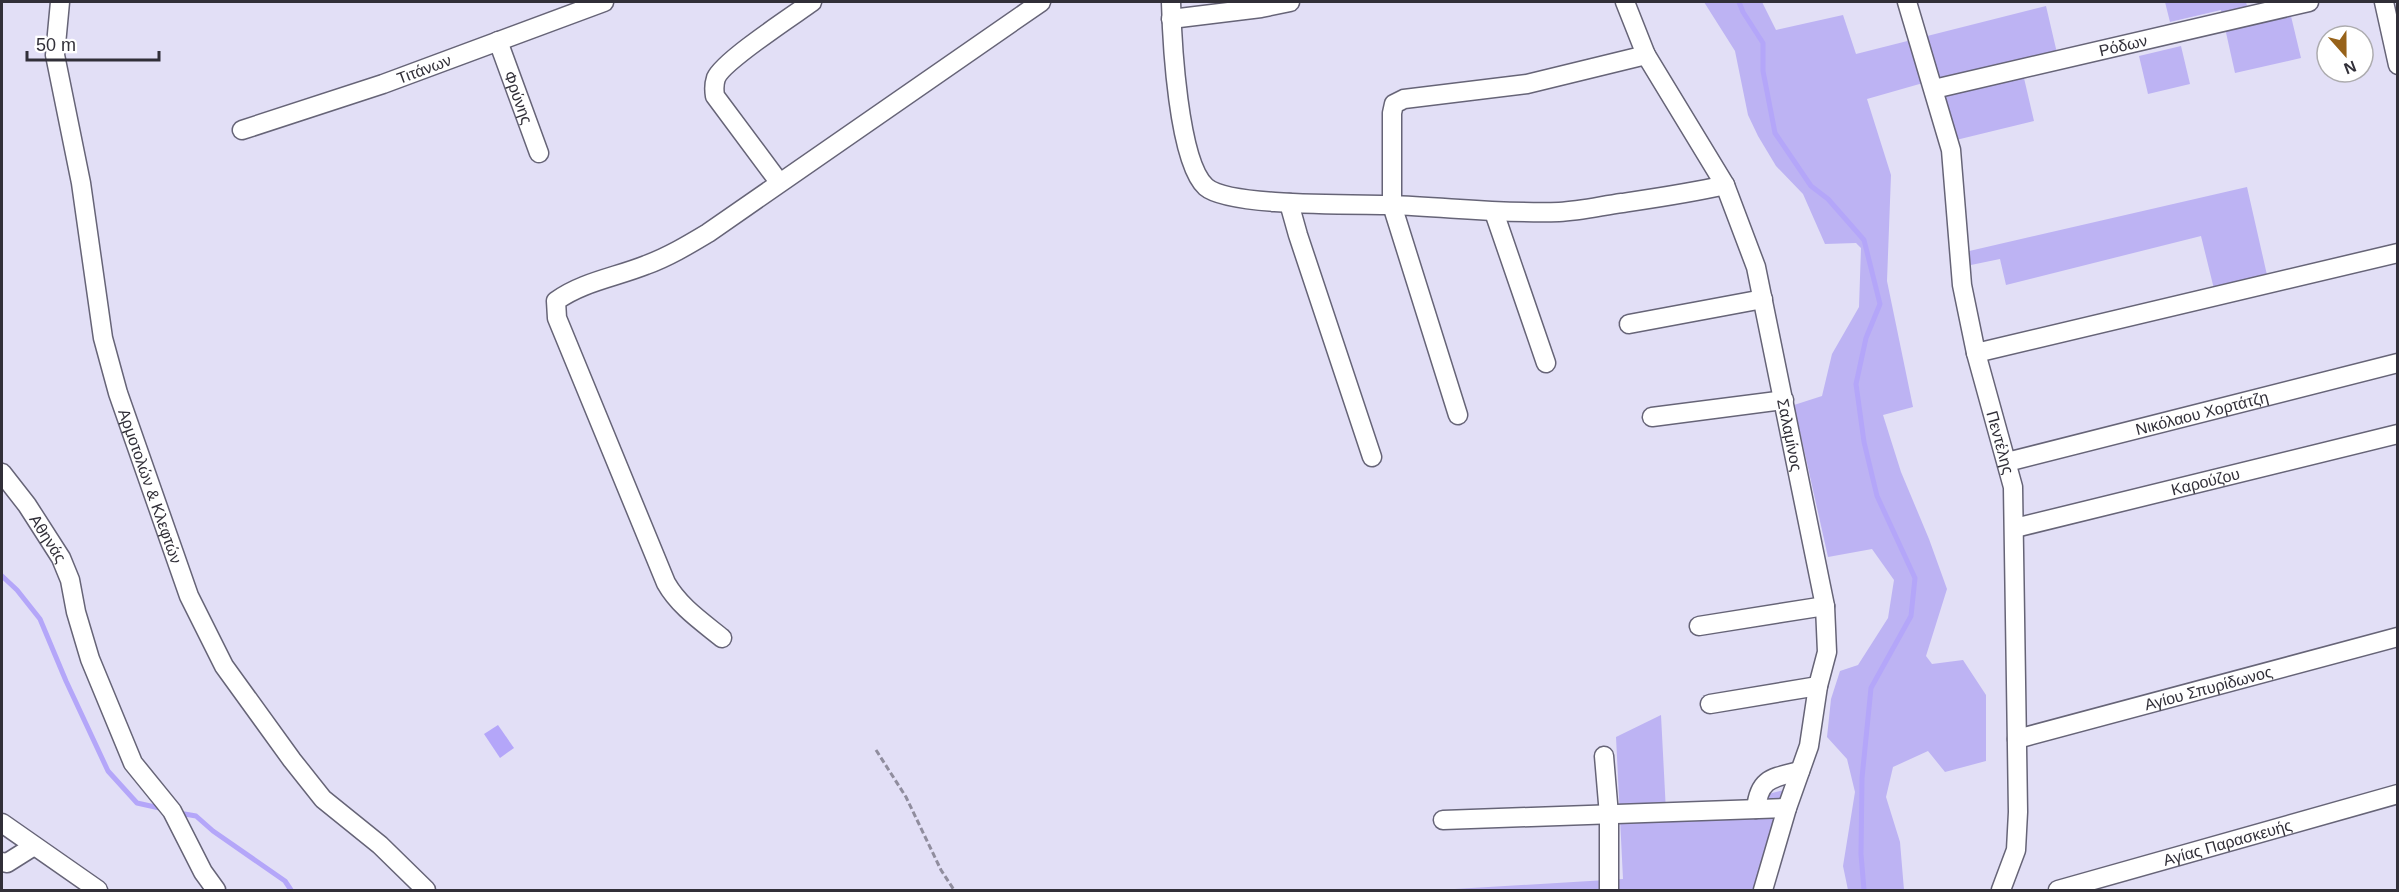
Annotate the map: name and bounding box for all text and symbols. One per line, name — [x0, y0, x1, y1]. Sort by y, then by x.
scale bar — [27, 24, 159, 62]
north arrow — [2315, 24, 2375, 84]
street label: Ρόδων — [2097, 32, 2149, 59]
text: 50 m — [36, 35, 76, 55]
street label: Τιτάνων — [395, 51, 454, 87]
text: N — [2342, 58, 2359, 78]
street label: Φρύνης — [501, 69, 536, 127]
street label: Νικόλαου Χορτάτζη — [2134, 388, 2270, 438]
street label: Σαλαμίνος — [1774, 397, 1805, 473]
street label: Αρμοτολών & Κλεφτών — [115, 407, 185, 566]
street label: Πεντέλης — [1983, 409, 2017, 476]
street label: Καρούζου — [2169, 465, 2242, 498]
street label: Αθηνάς — [26, 511, 70, 566]
street label: Αγίου Σπυρίδωνος — [2143, 663, 2274, 714]
street label: Αγίας Παρασκευής — [2161, 816, 2294, 869]

